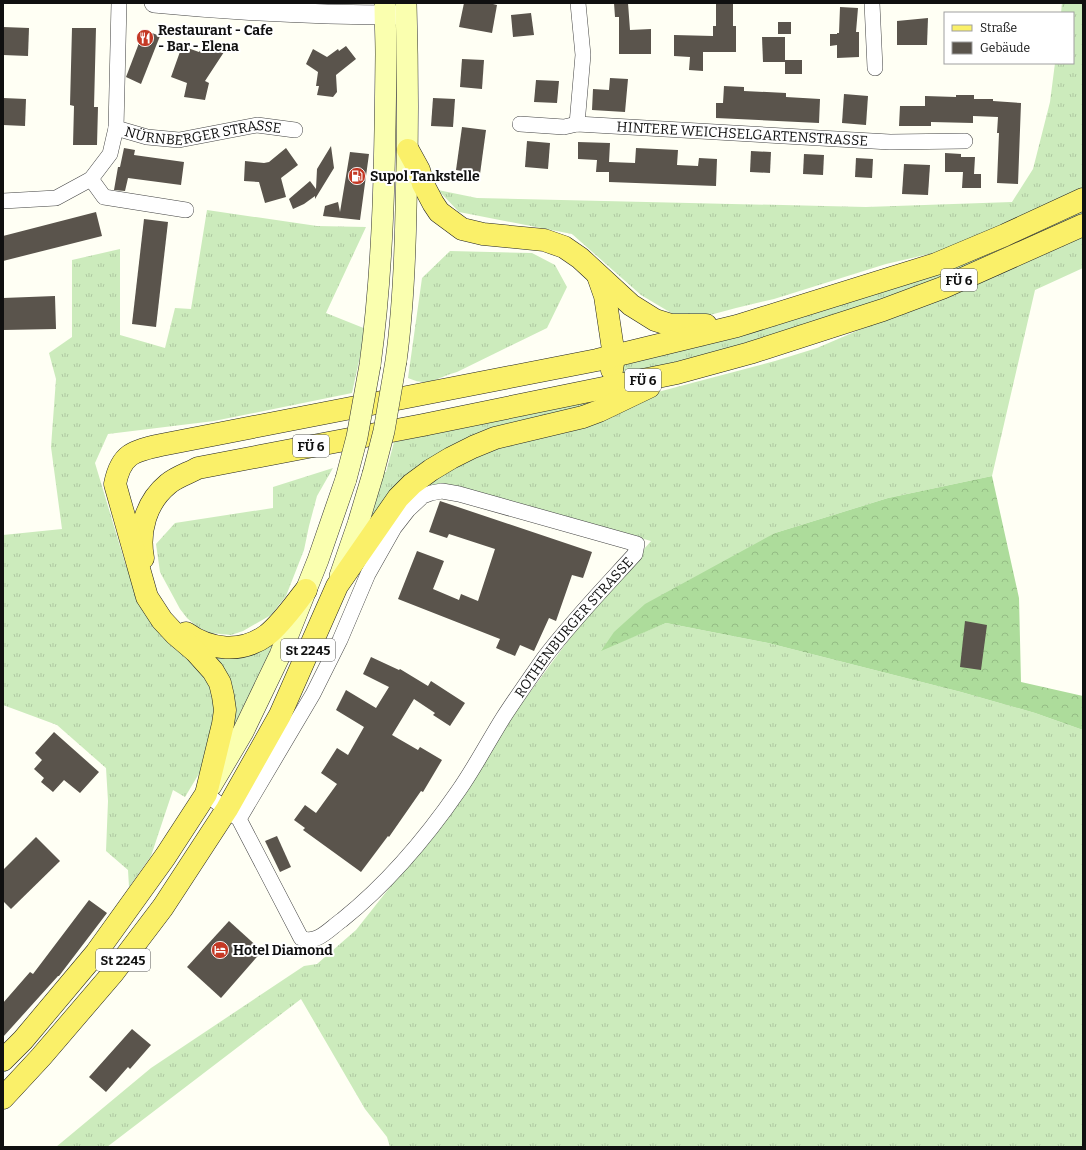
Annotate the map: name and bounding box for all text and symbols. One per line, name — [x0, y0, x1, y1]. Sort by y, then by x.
legend — [944, 12, 1074, 64]
text: Straße — [980, 21, 1017, 35]
place label: Restaurant - Cafe - Bar - Elena — [158, 22, 273, 55]
restaurant icon: Restaurant - Cafe - Bar - Elena — [135, 28, 155, 48]
text: Gebäude — [980, 41, 1030, 55]
street label: NÜRNBERGER STRASSE — [123, 116, 282, 149]
street label: HINTERE WEICHSELGARTENSTRASSE — [616, 118, 868, 149]
fuel station icon: Supol Tankstelle — [347, 166, 367, 186]
place label: Supol Tankstelle — [370, 168, 480, 185]
road number: FÜ 6 — [941, 269, 977, 291]
road number: FÜ 6 — [625, 369, 661, 391]
road number: FÜ 6 — [293, 435, 329, 457]
street label: ROTHENBURGER STRASSE — [511, 554, 636, 701]
road number: St 2245 — [281, 639, 335, 661]
hotel icon: Hotel Diamond — [210, 940, 230, 960]
place label: Hotel Diamond — [233, 942, 333, 959]
road number: St 2245 — [96, 949, 150, 971]

